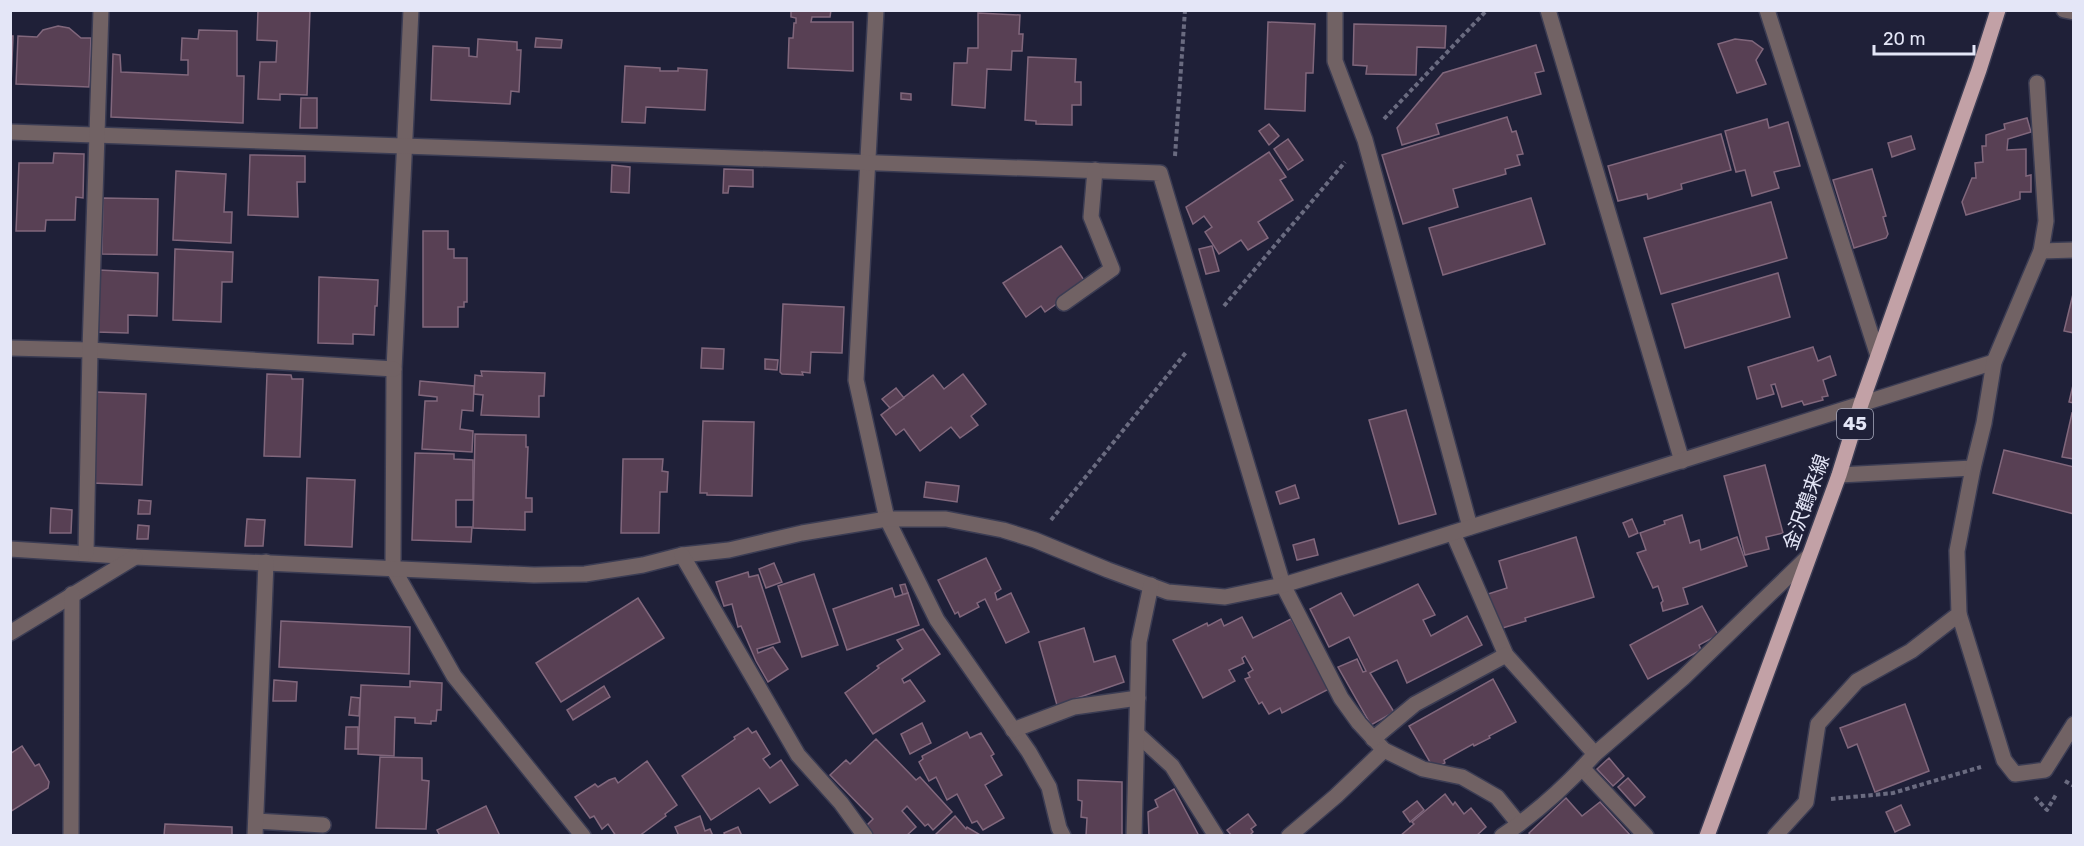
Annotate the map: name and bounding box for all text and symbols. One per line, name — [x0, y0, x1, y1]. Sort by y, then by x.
scale bar — [1874, 18, 1974, 56]
text: 20 m — [1883, 28, 1925, 50]
road number: 45 — [1837, 409, 1873, 439]
street label: 金沢鶴来線 — [1778, 451, 1834, 553]

